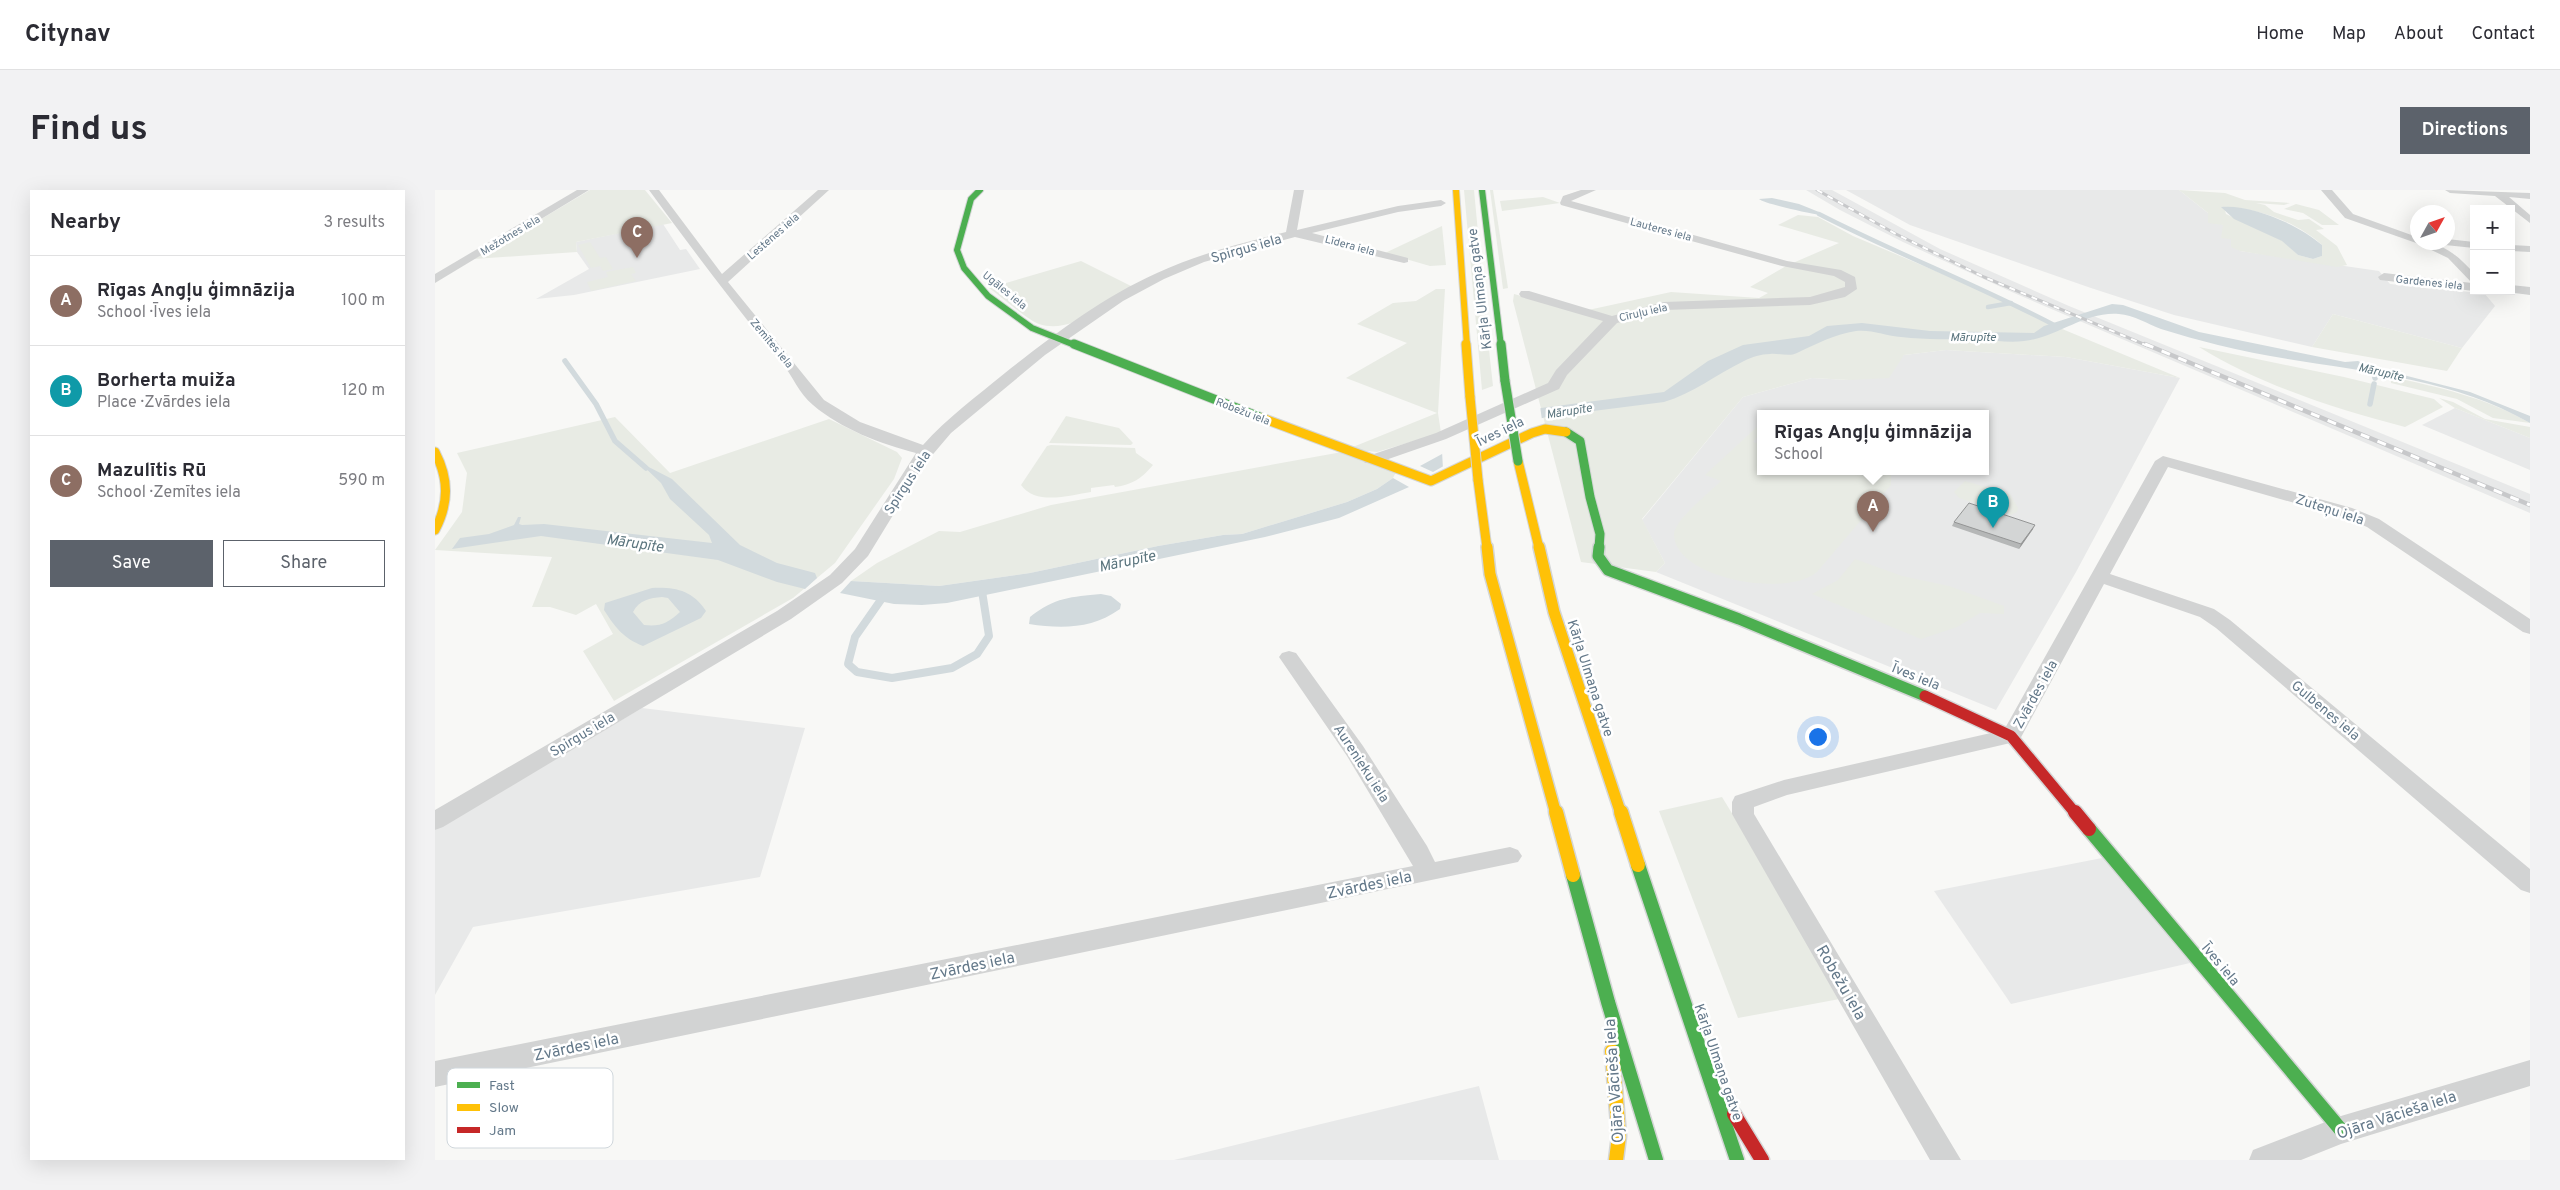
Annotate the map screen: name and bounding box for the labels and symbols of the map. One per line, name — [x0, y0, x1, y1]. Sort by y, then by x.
north arrow — [2410, 205, 2455, 250]
street label: Lestenes iela — [745, 210, 803, 263]
street label: Mežotnes iela — [478, 212, 543, 259]
street label: Lauteres iela — [1628, 215, 1693, 245]
pin: C — [621, 217, 653, 258]
street label: Kārļa Ulmaņa gatve — [1465, 227, 1496, 351]
street label: Spirgus iela — [1209, 231, 1284, 268]
street label: Līdera iela — [1323, 233, 1376, 259]
street label: Ugāles iela — [979, 269, 1030, 313]
street label: Gardenes iela — [2395, 273, 2463, 293]
street label: Cīruļu iela — [1618, 301, 1669, 325]
street label: Zemītes iela — [747, 316, 796, 371]
water label: Mārupīte — [1950, 330, 1997, 346]
water label: Mārupīte — [2357, 360, 2406, 386]
street label: Robežu iela — [1213, 395, 1272, 429]
water label: Mārupīte — [1545, 400, 1594, 423]
street label: Īves iela — [1473, 414, 1527, 451]
street label: Spirgus iela — [881, 448, 935, 518]
pin: B — [1977, 487, 2009, 528]
pin: A — [1857, 491, 1889, 532]
street label: Zuteņu iela — [2293, 491, 2366, 529]
water label: Mārupīte — [605, 531, 665, 558]
water label: Mārupīte — [1097, 547, 1158, 578]
street label: Kārļa Ulmaņa gatve — [1563, 618, 1617, 739]
street label: Zvārdes iela — [2011, 658, 2062, 732]
street label: Īves iela — [1888, 660, 1942, 695]
street label: Gulbenes iela — [2287, 678, 2363, 745]
street label: Spirgus iela — [547, 709, 618, 761]
street label: Aurenieku iela — [1329, 722, 1392, 806]
your location — [1805, 724, 1831, 750]
street label: Zvārdes iela — [1325, 867, 1414, 905]
street label: Īves iela — [2196, 939, 2243, 990]
street label: Robežu iela — [1811, 942, 1870, 1024]
street label: Zvārdes iela — [928, 948, 1017, 986]
street label: Kārļa Ulmaņa gatve — [1690, 1002, 1746, 1123]
street label: Ojāra Vācieša iela — [1601, 1018, 1629, 1144]
street label: Zvārdes iela — [532, 1029, 621, 1067]
legend — [447, 1068, 613, 1148]
text: Fast — [489, 1078, 515, 1095]
street label: Ojāra Vācieša iela — [2334, 1087, 2459, 1145]
text: Slow — [489, 1100, 519, 1117]
text: Jam — [489, 1123, 516, 1140]

